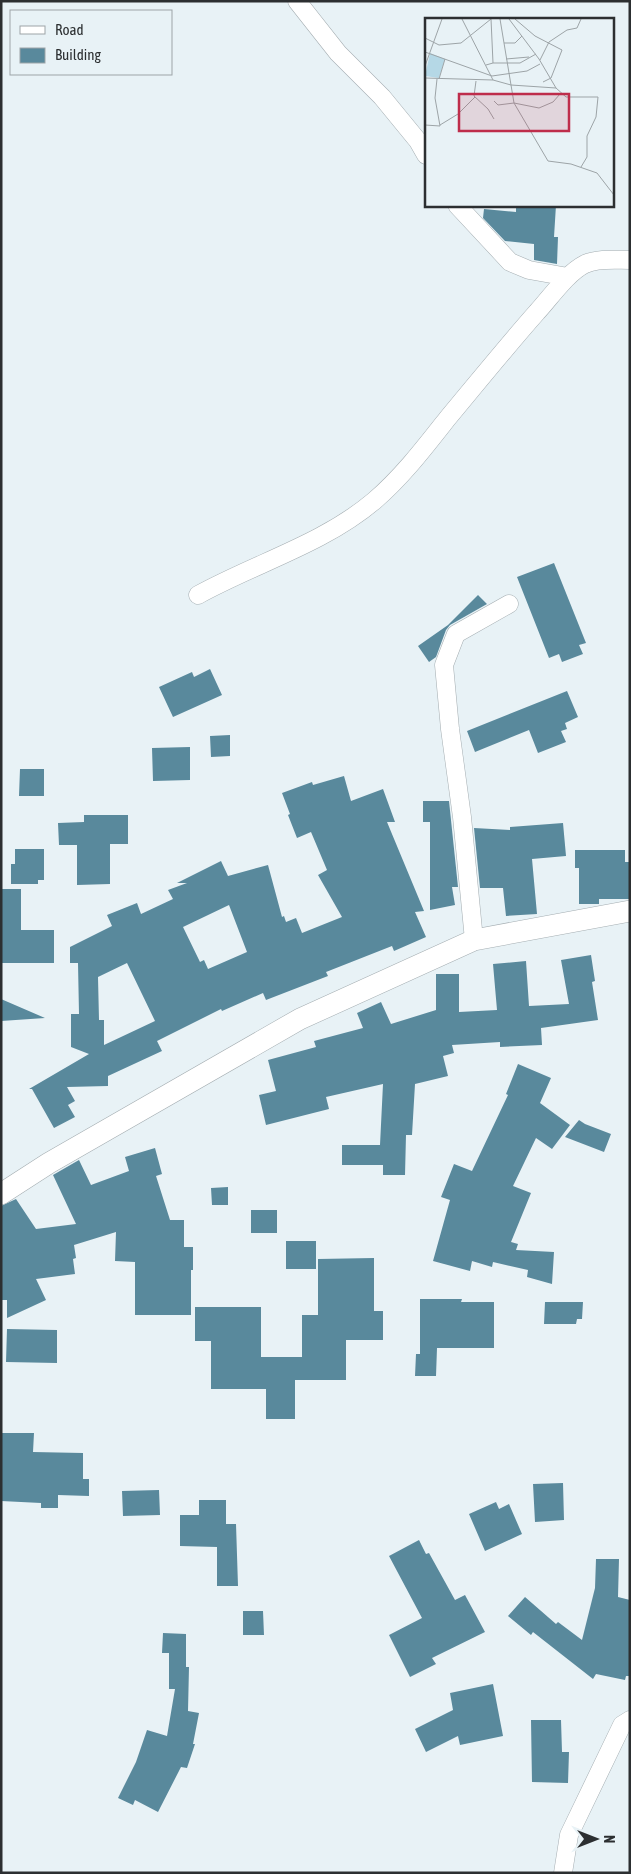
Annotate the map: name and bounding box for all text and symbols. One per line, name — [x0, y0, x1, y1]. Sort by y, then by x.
legend — [10, 10, 172, 75]
inset map — [425, 18, 614, 206]
text: Road — [55, 21, 84, 38]
text: Building — [55, 46, 101, 63]
north arrow — [571, 1814, 621, 1864]
text: N — [601, 1835, 617, 1843]

